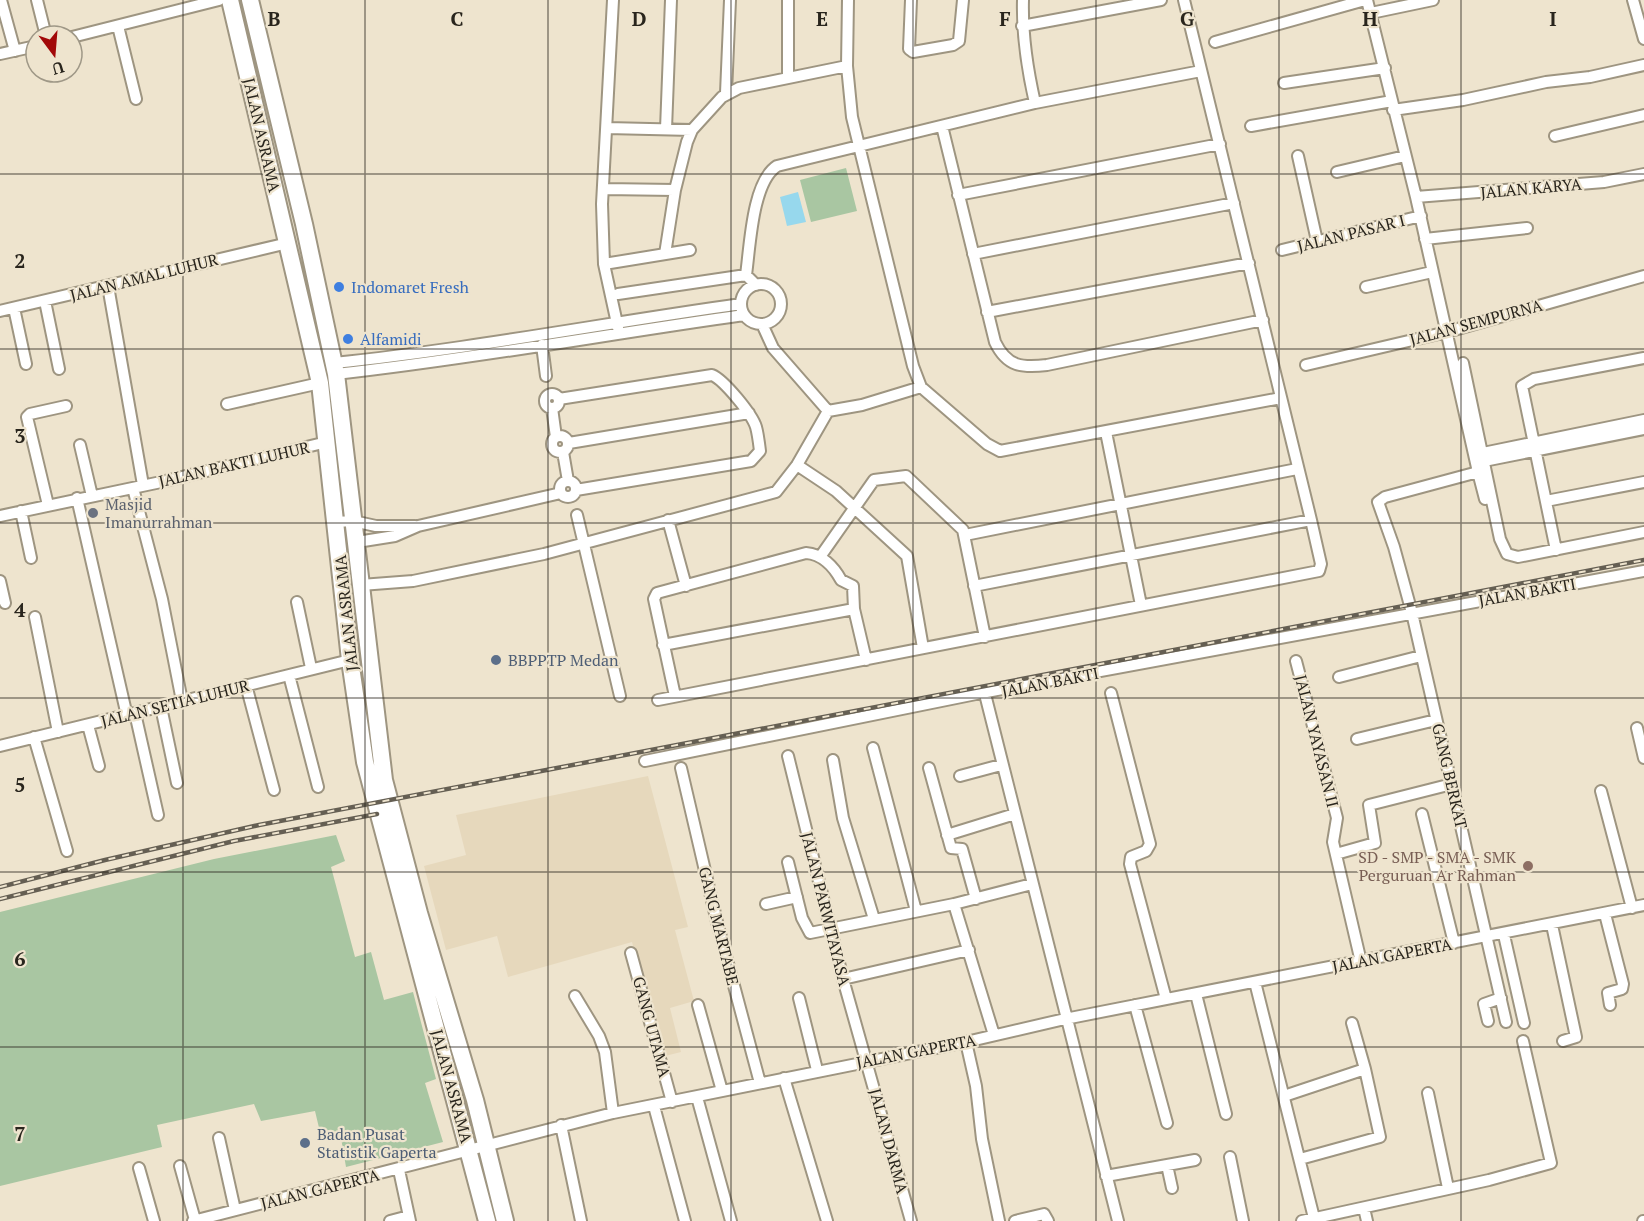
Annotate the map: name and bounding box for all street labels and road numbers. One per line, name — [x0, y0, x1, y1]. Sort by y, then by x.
street label: JALAN ASRAMA — [238, 76, 286, 194]
street label: JALAN KARYA — [1479, 173, 1583, 203]
street label: JALAN PASAR I — [1295, 209, 1407, 257]
street label: JALAN AMAL LUHUR — [68, 248, 221, 306]
street label: JALAN SEMPURNA — [1407, 294, 1545, 350]
street label: JALAN BAKTI LUHUR — [156, 436, 312, 492]
street label: JALAN ASRAMA — [329, 554, 363, 672]
street label: JALAN BAKTI — [1477, 573, 1577, 611]
street label: JALAN BAKTI — [1000, 662, 1100, 702]
street label: JALAN YAYASAN II — [1290, 672, 1344, 810]
street label: JALAN SETIA LUHUR — [99, 674, 252, 732]
street label: GANG BERKAT — [1427, 721, 1473, 831]
street label: JALAN PARWITAYASA — [796, 830, 856, 988]
street label: GANG MARTABE — [694, 864, 744, 988]
street label: JALAN GAPERTA — [1330, 933, 1454, 977]
street label: GANG UTAMA — [628, 974, 676, 1080]
street label: JALAN ASRAMA — [426, 1027, 478, 1145]
street label: JALAN GAPERTA — [854, 1029, 978, 1073]
street label: JALAN DARMA — [864, 1086, 914, 1196]
street label: JALAN GAPERTA — [258, 1164, 382, 1214]

